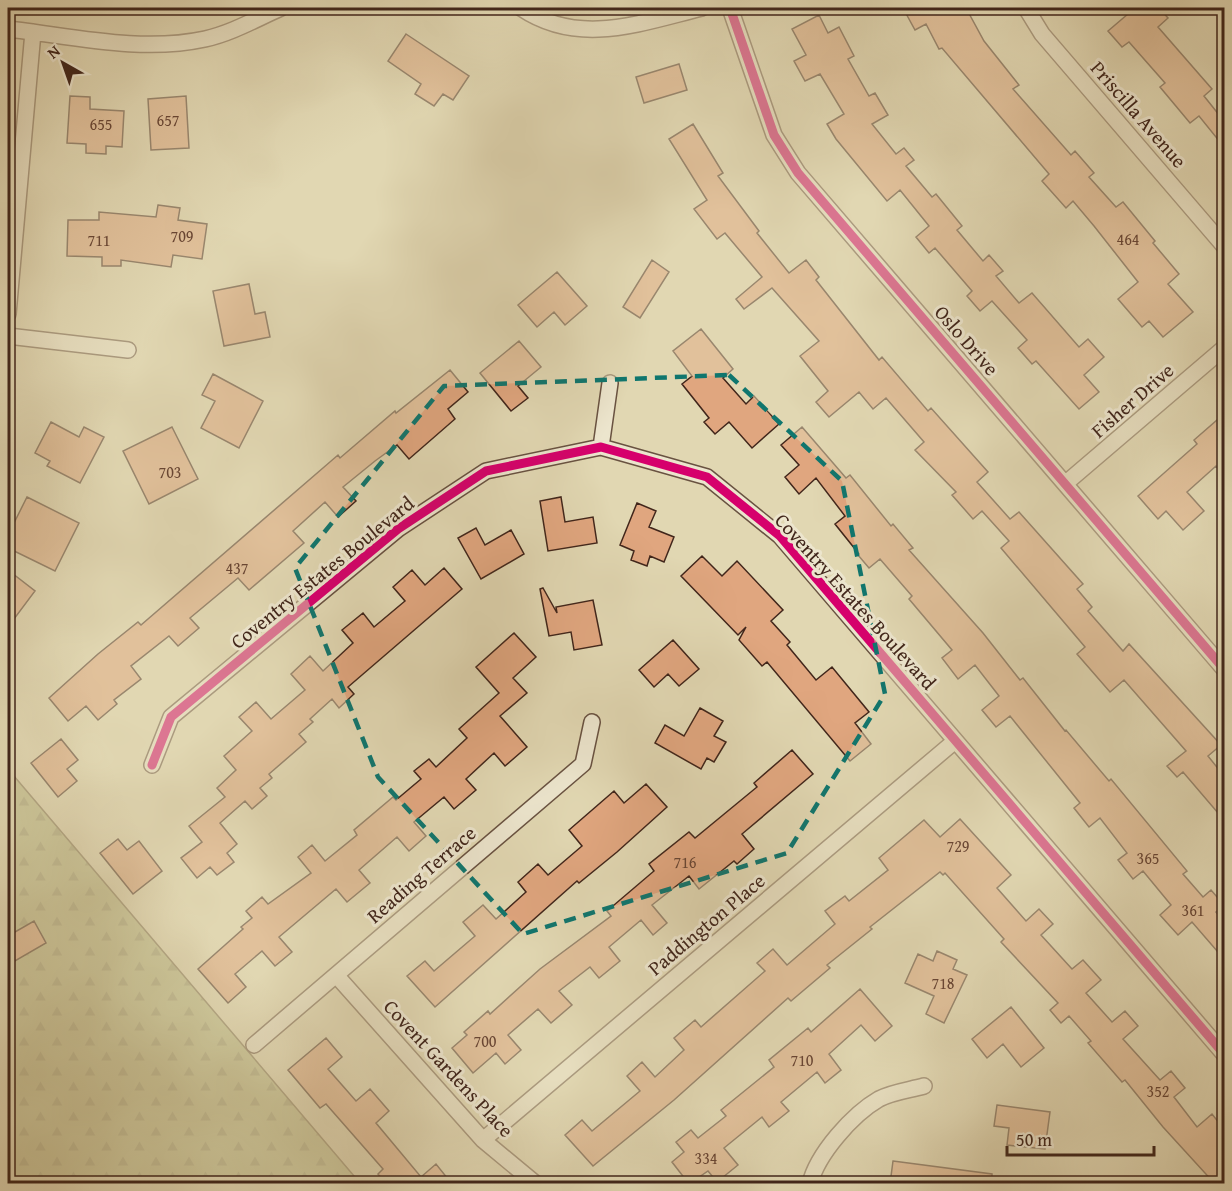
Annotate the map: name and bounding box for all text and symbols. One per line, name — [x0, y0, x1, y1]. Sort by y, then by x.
north arrow — [33, 33, 93, 93]
text: N — [42, 39, 65, 64]
street label: Priscilla Avenue — [1084, 54, 1194, 174]
house number: 657 — [156, 108, 180, 132]
house number: 655 — [89, 112, 113, 136]
house number: 709 — [170, 224, 194, 248]
house number: 464 — [1116, 227, 1140, 251]
house number: 711 — [87, 228, 111, 252]
street label: Oslo Drive — [928, 298, 1006, 382]
street label: Fisher Drive — [1084, 356, 1180, 444]
house number: 703 — [158, 460, 182, 484]
street label: Coventry Estates Boulevard — [224, 489, 420, 655]
street label: Coventry Estates Boulevard — [769, 506, 944, 696]
house number: 437 — [225, 556, 249, 580]
street label: Reading Terrace — [360, 818, 482, 930]
house number: 729 — [946, 834, 970, 858]
house number: 365 — [1136, 846, 1160, 870]
house number: 716 — [673, 850, 697, 874]
street label: Paddington Place — [641, 866, 771, 982]
house number: 361 — [1181, 898, 1205, 922]
house number: 718 — [931, 971, 955, 995]
street label: Covent Gardens Place — [377, 993, 521, 1143]
house number: 700 — [473, 1029, 497, 1053]
house number: 710 — [790, 1048, 814, 1072]
house number: 352 — [1146, 1079, 1170, 1103]
scale bar — [1007, 1119, 1154, 1157]
text: 50 m — [1016, 1126, 1052, 1153]
house number: 334 — [694, 1146, 718, 1170]

